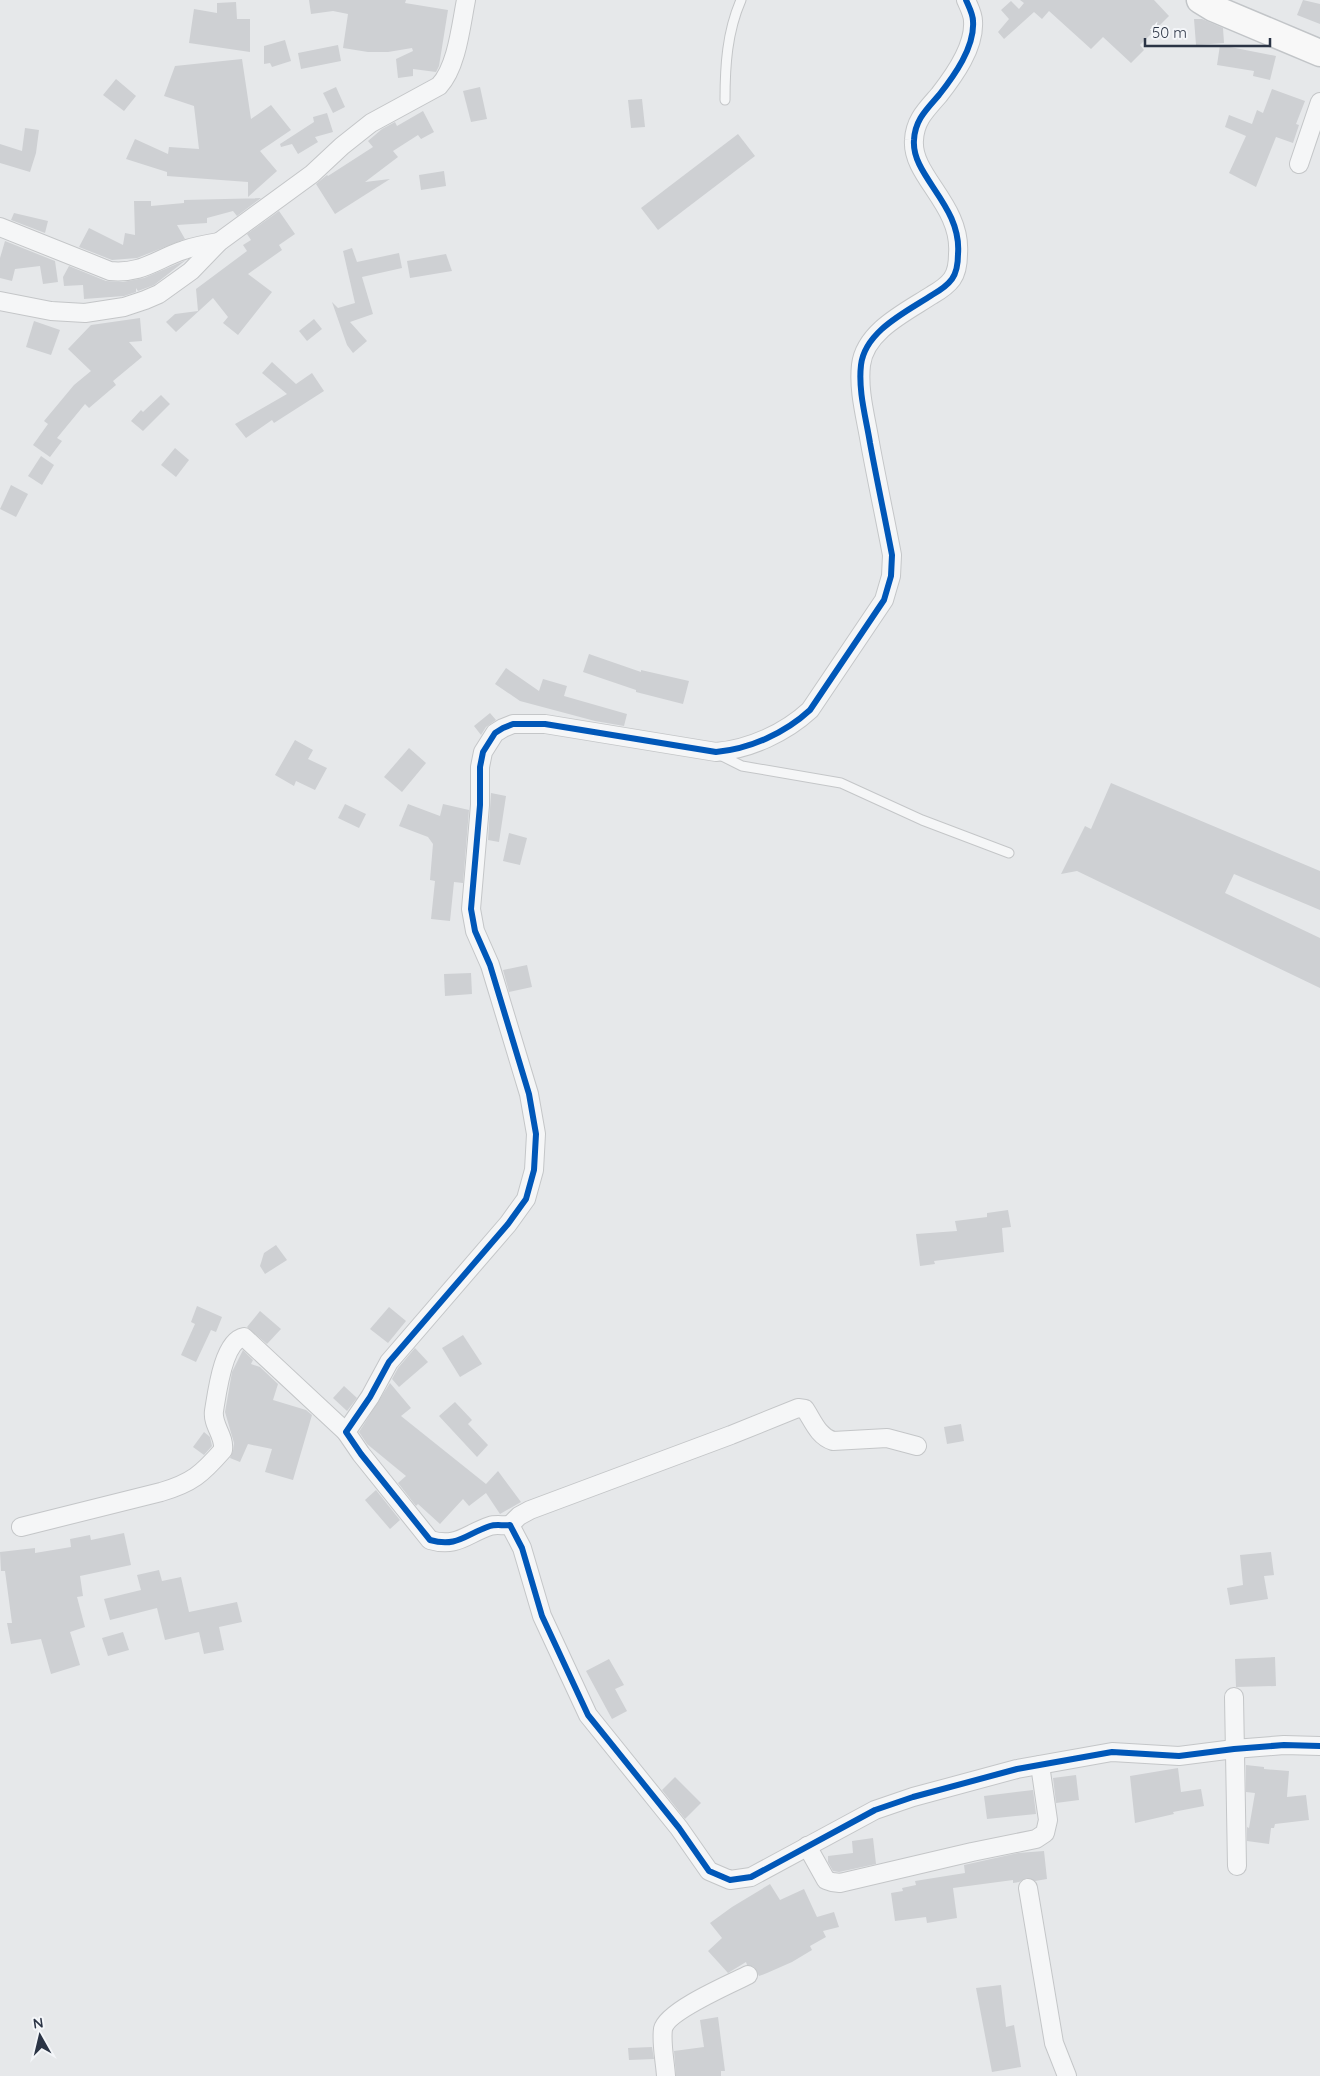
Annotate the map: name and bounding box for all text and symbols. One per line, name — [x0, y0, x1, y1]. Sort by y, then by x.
scale bar — [1145, 15, 1270, 47]
text: 50 m — [1152, 23, 1187, 42]
north arrow — [15, 2011, 65, 2061]
text: N — [32, 2013, 45, 2033]

